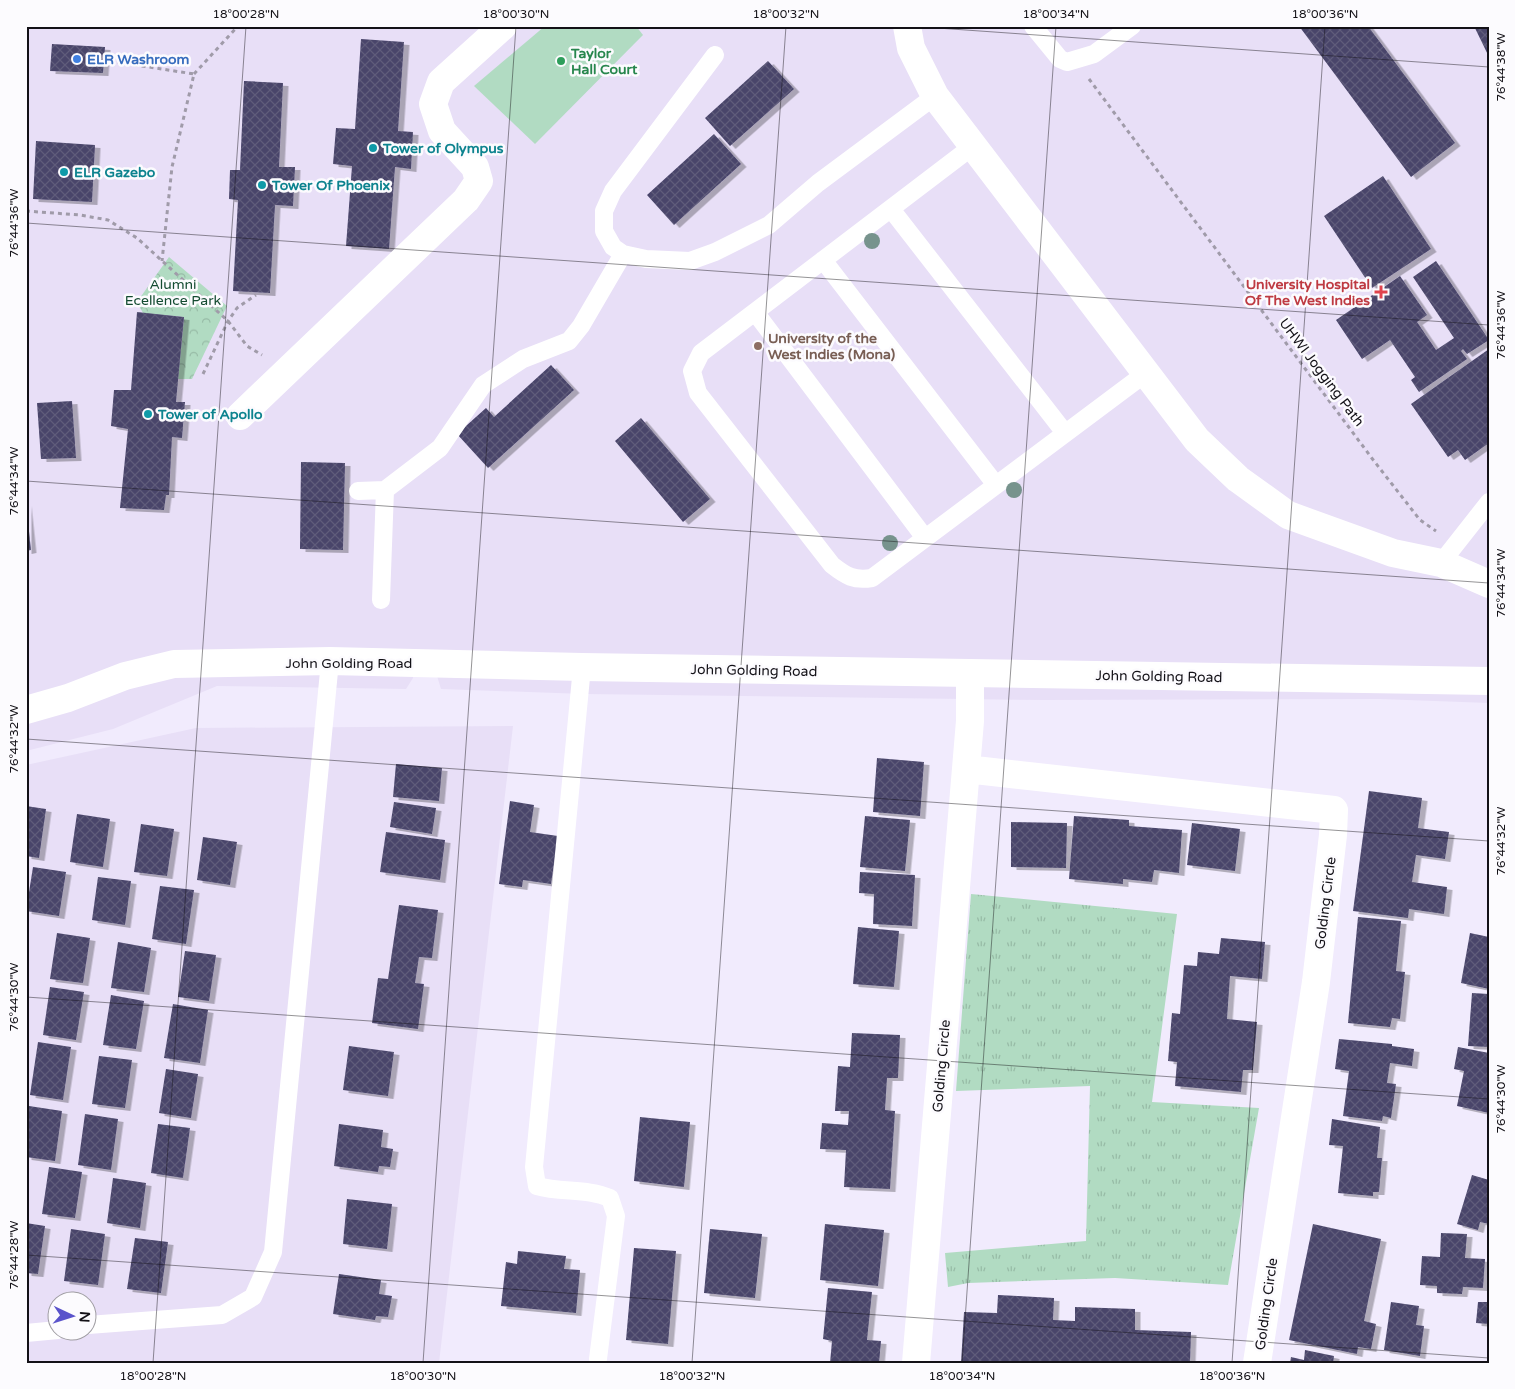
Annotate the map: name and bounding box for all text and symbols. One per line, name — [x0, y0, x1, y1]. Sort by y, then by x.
text: 18°00'28"N — [213, 7, 280, 21]
text: 18°00'30"N — [483, 7, 550, 21]
text: 18°00'32"N — [753, 7, 820, 21]
text: 18°00'34"N — [1023, 7, 1090, 21]
text: 18°00'36"N — [1292, 7, 1359, 21]
text: 76°44'38"W — [1494, 33, 1508, 101]
place label: Taylor Hall Court — [570, 45, 638, 78]
place label: ELR Washroom — [87, 51, 189, 68]
marker: ELR Washroom — [71, 53, 83, 65]
marker: Taylor Hall Court — [555, 55, 567, 67]
place label: Tower of Olympus — [382, 140, 504, 157]
marker: Tower of Olympus — [367, 142, 379, 154]
place label: ELR Gazebo — [74, 164, 156, 181]
marker: ELR Gazebo — [58, 166, 70, 178]
place label: Tower Of Phoenix — [271, 177, 391, 194]
marker: Tower Of Phoenix — [256, 179, 268, 191]
text: 76°44'36"W — [7, 189, 21, 257]
park label: Alumni Ecellence Park — [125, 276, 222, 309]
place label: University Hospital Of The West Indies — [1245, 276, 1370, 309]
marker: University Hospital Of The West Indies — [1374, 285, 1388, 299]
text: 76°44'36"W — [1494, 291, 1508, 359]
street label: UHWI Jogging Path — [1275, 315, 1368, 430]
place label: University of the West Indies (Mona) — [768, 330, 895, 363]
marker: University of the West Indies (Mona) — [752, 340, 764, 352]
place label: Tower of Apollo — [157, 406, 263, 423]
marker: Tower of Apollo — [142, 408, 154, 420]
text: 76°44'34"W — [7, 447, 21, 515]
text: 76°44'34"W — [1494, 549, 1508, 617]
street label: John Golding Road — [286, 655, 412, 672]
street label: John Golding Road — [690, 661, 818, 680]
street label: John Golding Road — [1095, 667, 1223, 686]
text: 76°44'32"W — [7, 705, 21, 773]
text: 76°44'32"W — [1494, 807, 1508, 875]
street label: Golding Circle — [1311, 856, 1340, 950]
text: 76°44'30"W — [7, 963, 21, 1031]
street label: Golding Circle — [929, 1019, 954, 1113]
text: 76°44'30"W — [1494, 1065, 1508, 1133]
text: 76°44'28"W — [7, 1221, 21, 1289]
street label: Golding Circle — [1252, 1257, 1281, 1351]
north arrow — [48, 1292, 98, 1342]
text: N — [76, 1311, 93, 1323]
text: 18°00'28"N — [120, 1369, 187, 1383]
text: 18°00'30"N — [390, 1369, 457, 1383]
text: 18°00'32"N — [659, 1369, 726, 1383]
text: 18°00'34"N — [929, 1369, 996, 1383]
text: 18°00'36"N — [1199, 1369, 1266, 1383]

